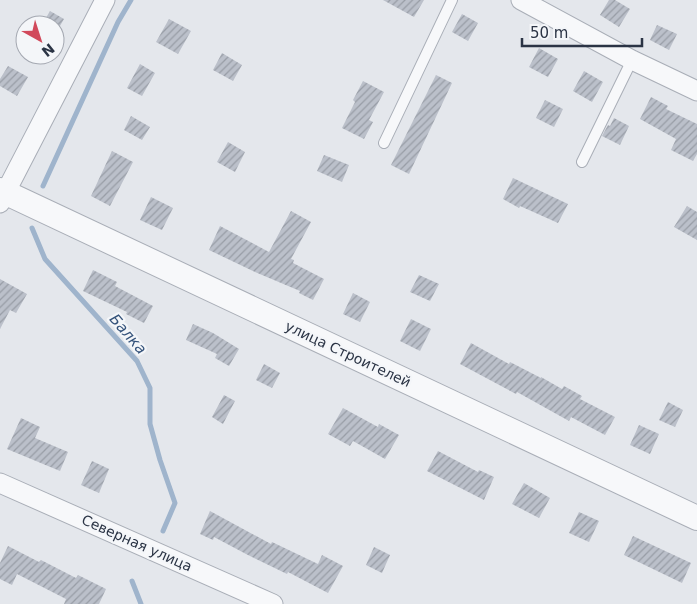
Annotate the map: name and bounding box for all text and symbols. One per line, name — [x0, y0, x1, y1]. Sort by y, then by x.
north arrow — [15, 15, 65, 65]
scale bar — [522, 15, 642, 47]
text: 50 m — [530, 24, 568, 42]
text: N — [39, 40, 58, 60]
water label: Балка — [106, 310, 150, 358]
street label: улица Строителей — [283, 318, 413, 390]
street label: Северная улица — [79, 511, 195, 575]

